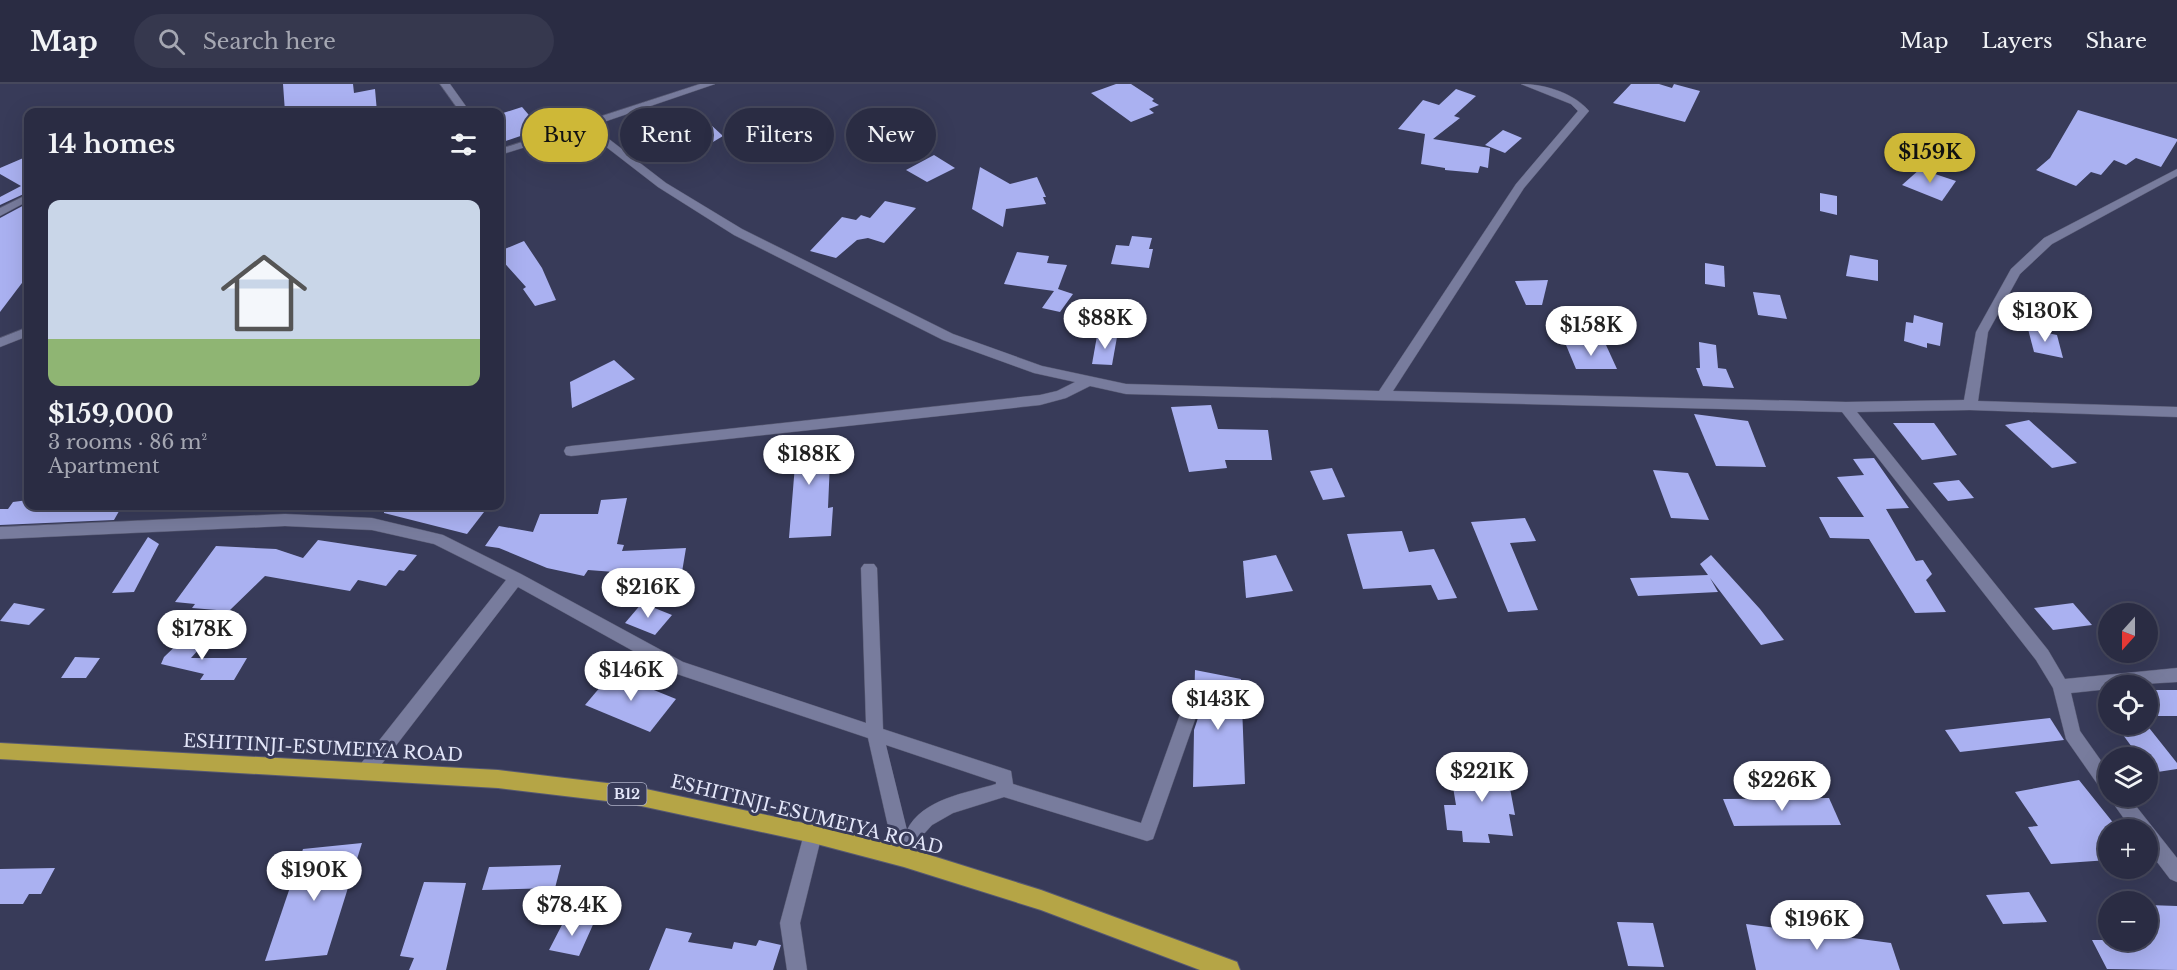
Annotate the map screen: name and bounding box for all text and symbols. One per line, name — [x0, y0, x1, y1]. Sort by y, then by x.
search box — [134, 14, 554, 68]
text: Map — [30, 24, 98, 59]
icon: search — [155, 25, 188, 58]
text: Search here — [203, 28, 336, 55]
text: Map — [1900, 28, 1949, 54]
text: Layers — [1982, 28, 2053, 54]
text: Share — [2086, 28, 2147, 54]
chip: Buy — [522, 108, 608, 162]
chip: Rent — [620, 108, 712, 162]
chip: Filters — [724, 108, 834, 162]
chip: New — [846, 108, 936, 162]
text: 14 homes — [48, 128, 175, 160]
icon: filters — [447, 128, 480, 161]
pin: $159K — [1888, 133, 1972, 184]
text: $159K — [1898, 140, 1962, 164]
icon: home — [210, 239, 318, 347]
pin: $130K — [2003, 292, 2087, 343]
pin: $88K — [1069, 299, 1141, 350]
text: $130K — [2012, 299, 2078, 323]
text: $88K — [1078, 306, 1132, 330]
pin: $158K — [1549, 306, 1633, 357]
text: $158K — [1560, 313, 1622, 337]
text: $159,000 — [48, 398, 174, 430]
text: 3 rooms · 86 m² — [48, 430, 207, 454]
pin: $188K — [767, 435, 851, 486]
text: $188K — [777, 442, 841, 466]
text: Apartment — [48, 454, 159, 478]
pin: $216K — [606, 568, 690, 619]
text: $216K — [616, 575, 680, 599]
north arrow — [2098, 603, 2158, 663]
map controls — [2098, 603, 2158, 951]
pin: $178K — [160, 610, 244, 661]
text: $178K — [171, 617, 233, 641]
pin: $146K — [589, 651, 673, 702]
text: $146K — [599, 658, 663, 682]
button: locate — [2098, 675, 2158, 735]
pin: $143K — [1176, 680, 1260, 731]
text: $143K — [1186, 687, 1250, 711]
street label: ESHITINJI-ESUMEIYA ROAD — [183, 730, 463, 766]
button: layers — [2098, 747, 2158, 807]
pin: $221K — [1440, 752, 1524, 803]
text: $221K — [1450, 759, 1514, 783]
pin: $226K — [1740, 761, 1824, 812]
text: $226K — [1748, 768, 1816, 792]
street label: ESHITINJI-ESUMEIYA ROAD — [668, 770, 946, 860]
road number: B12 — [608, 783, 646, 805]
button: + — [2098, 819, 2158, 879]
pin: $190K — [272, 851, 356, 902]
text: $190K — [281, 858, 347, 882]
pin: $78.4K — [523, 886, 621, 937]
button: − — [2098, 891, 2158, 951]
text: $78.4K — [537, 893, 607, 917]
pin: $196K — [1775, 900, 1859, 951]
text: $196K — [1785, 907, 1850, 931]

